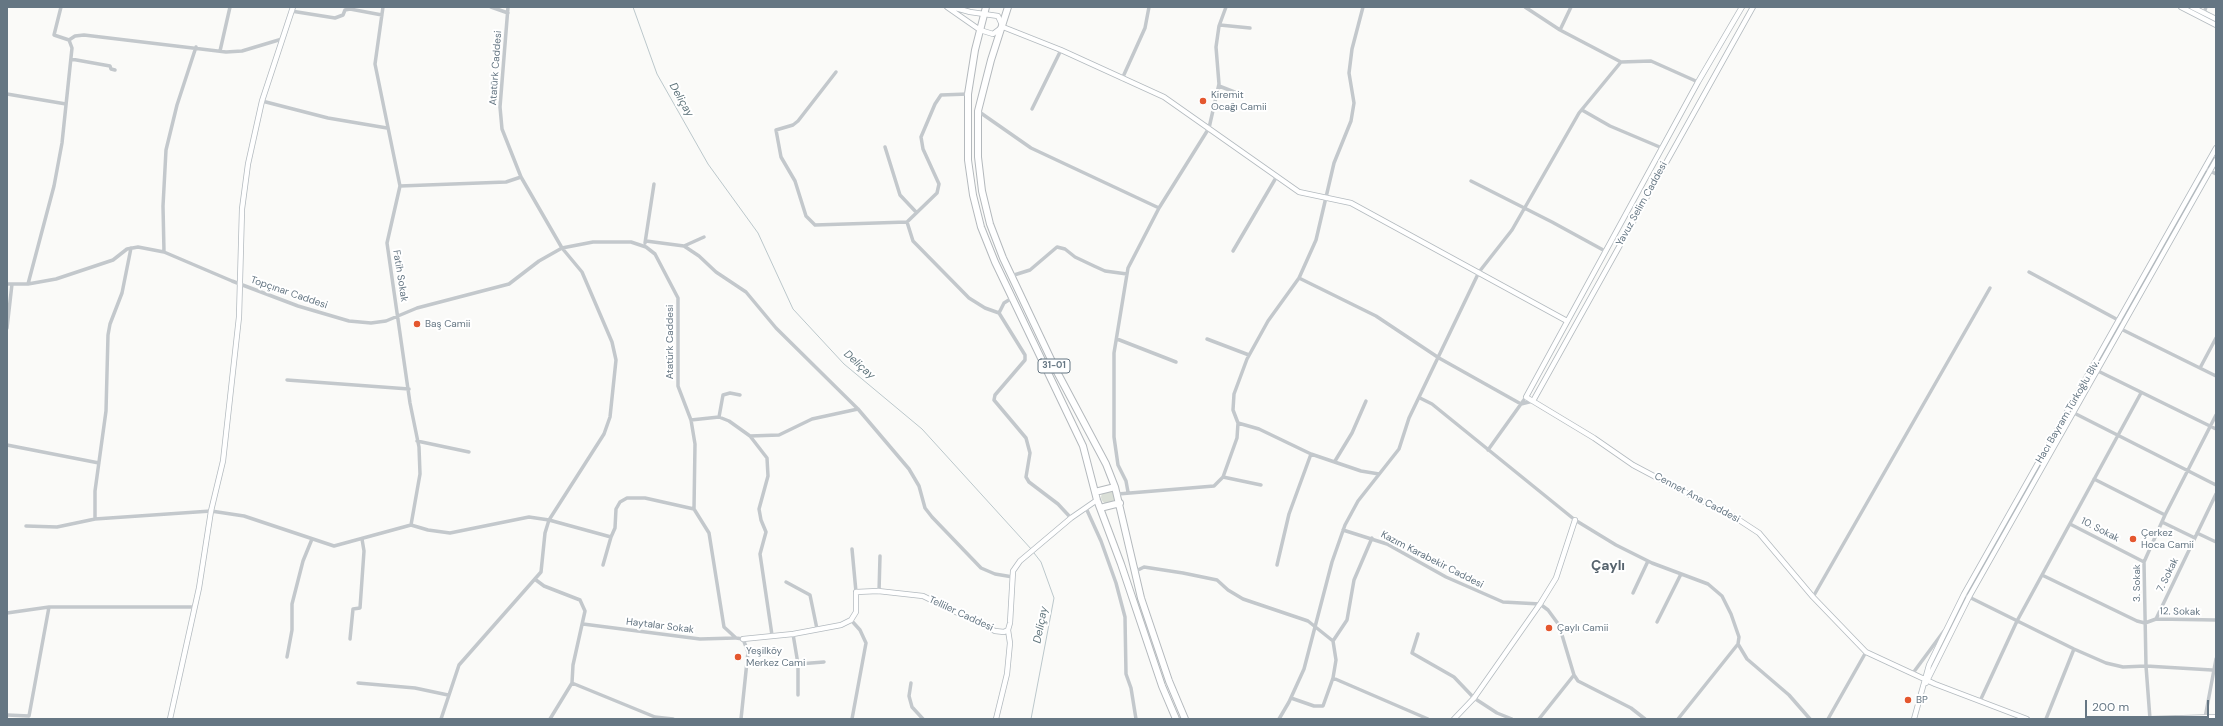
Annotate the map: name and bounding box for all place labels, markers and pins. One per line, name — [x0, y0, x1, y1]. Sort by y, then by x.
place label: Kiremit Ocağı Camii — [1211, 89, 1267, 112]
marker: Kiremit Ocağı Camii — [1198, 96, 1208, 106]
place label: Baş Camii — [425, 318, 470, 330]
marker: Baş Camii — [412, 319, 422, 329]
place label: Çerkez Hoca Camii — [2141, 527, 2194, 550]
marker: Çerkez Hoca Camii — [2128, 534, 2138, 544]
place label: Çaylı Camii — [1557, 622, 1608, 634]
marker: Çaylı Camii — [1544, 623, 1554, 633]
place label: Yeşilköy Merkez Cami — [746, 645, 805, 668]
marker: Yeşilköy Merkez Cami — [733, 652, 743, 662]
place label: BP — [1916, 694, 1928, 706]
marker: BP — [1903, 695, 1913, 705]

